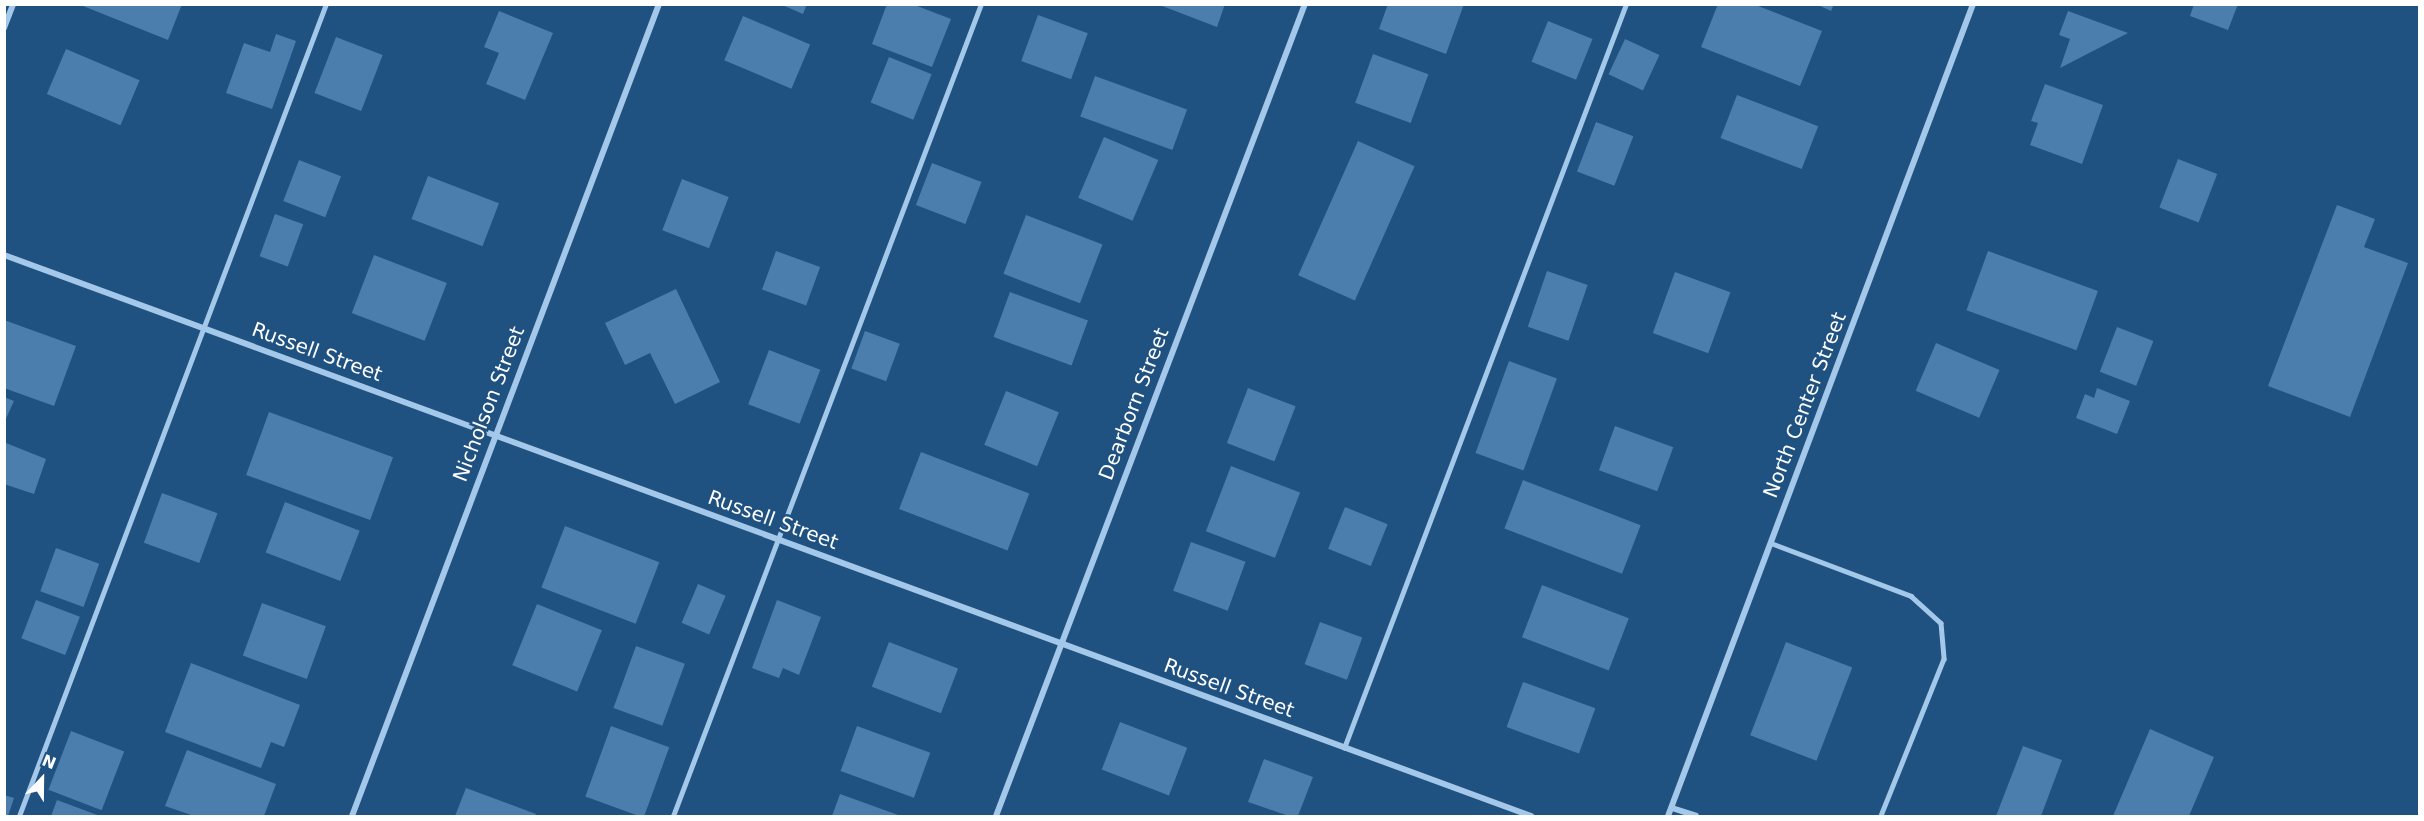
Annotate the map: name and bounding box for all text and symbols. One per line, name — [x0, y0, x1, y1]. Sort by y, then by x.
street label: North Center Street — [1759, 309, 1851, 501]
street label: Russell Street — [248, 317, 386, 387]
street label: Nicholson Street — [448, 323, 530, 485]
street label: Dearborn Street — [1094, 325, 1174, 483]
street label: Russell Street — [704, 485, 842, 555]
street label: Russell Street — [1160, 653, 1298, 723]
north arrow — [12, 749, 72, 809]
text: N — [39, 751, 59, 773]

